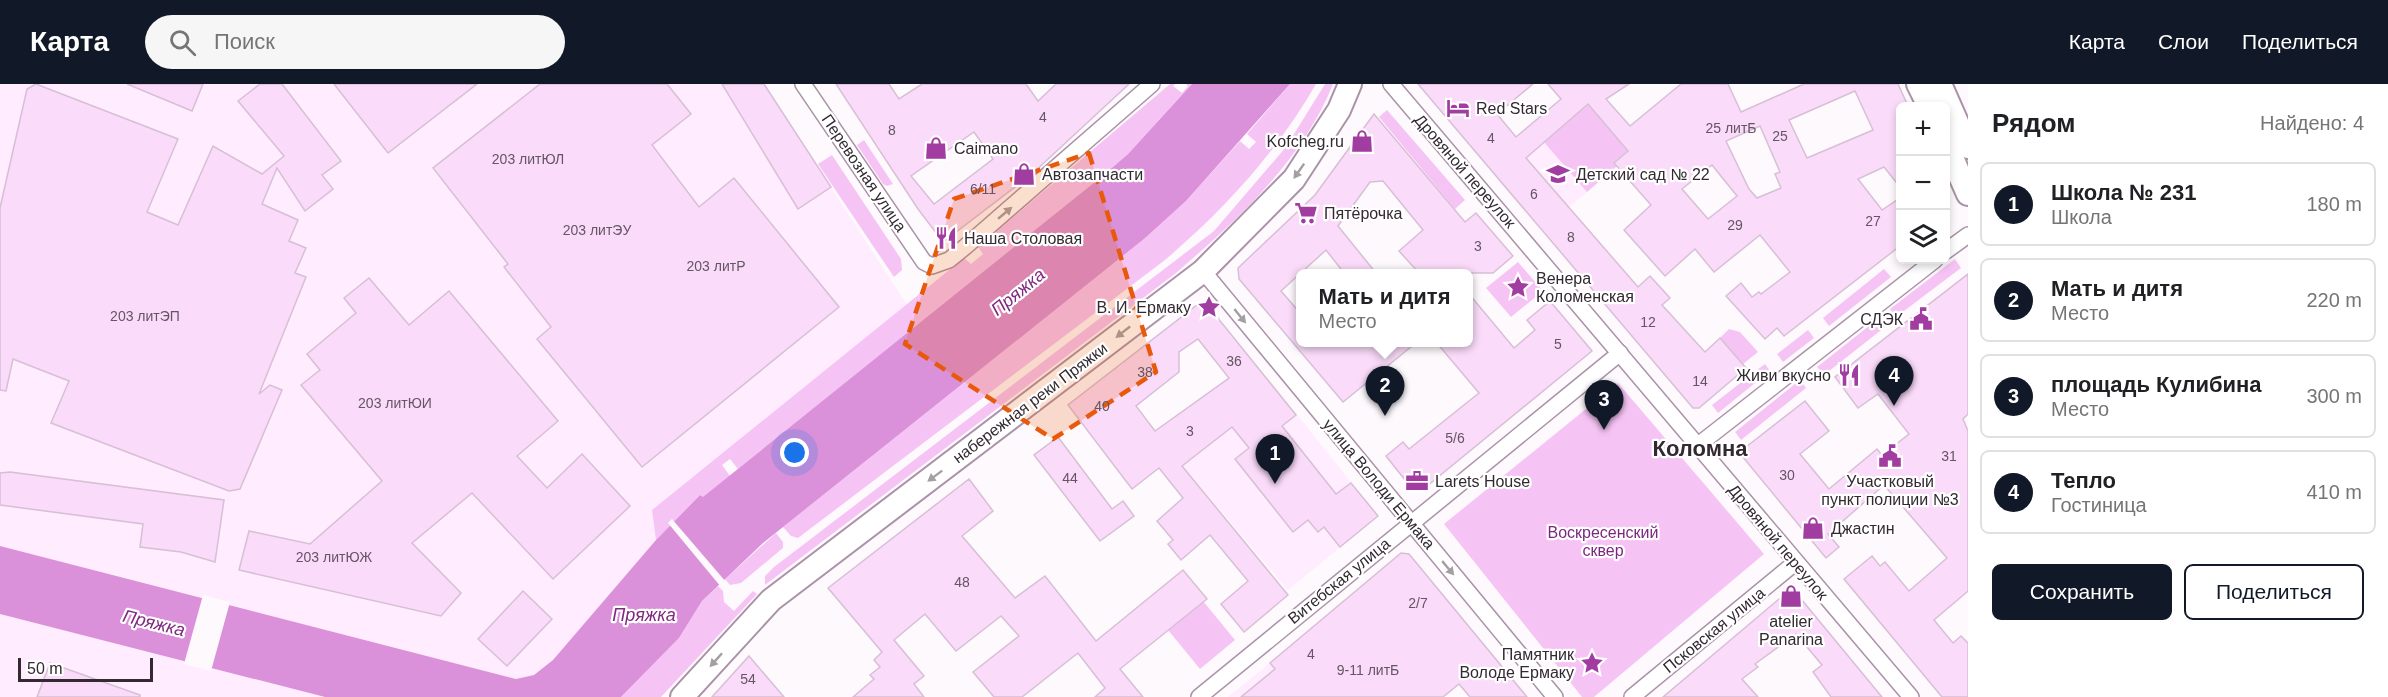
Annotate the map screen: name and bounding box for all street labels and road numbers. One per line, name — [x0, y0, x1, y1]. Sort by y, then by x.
street label: Перевозная улица — [819, 111, 910, 235]
street label: Дровяной переулок — [1411, 111, 1520, 232]
street label: набережная реки Пряжки — [950, 339, 1110, 467]
street label: улица Володи Ермака — [1320, 416, 1438, 552]
street label: Дровяной переулок — [1725, 481, 1832, 604]
street label: Витебская улица — [1285, 535, 1393, 627]
street label: Псковская улица — [1660, 584, 1768, 676]

